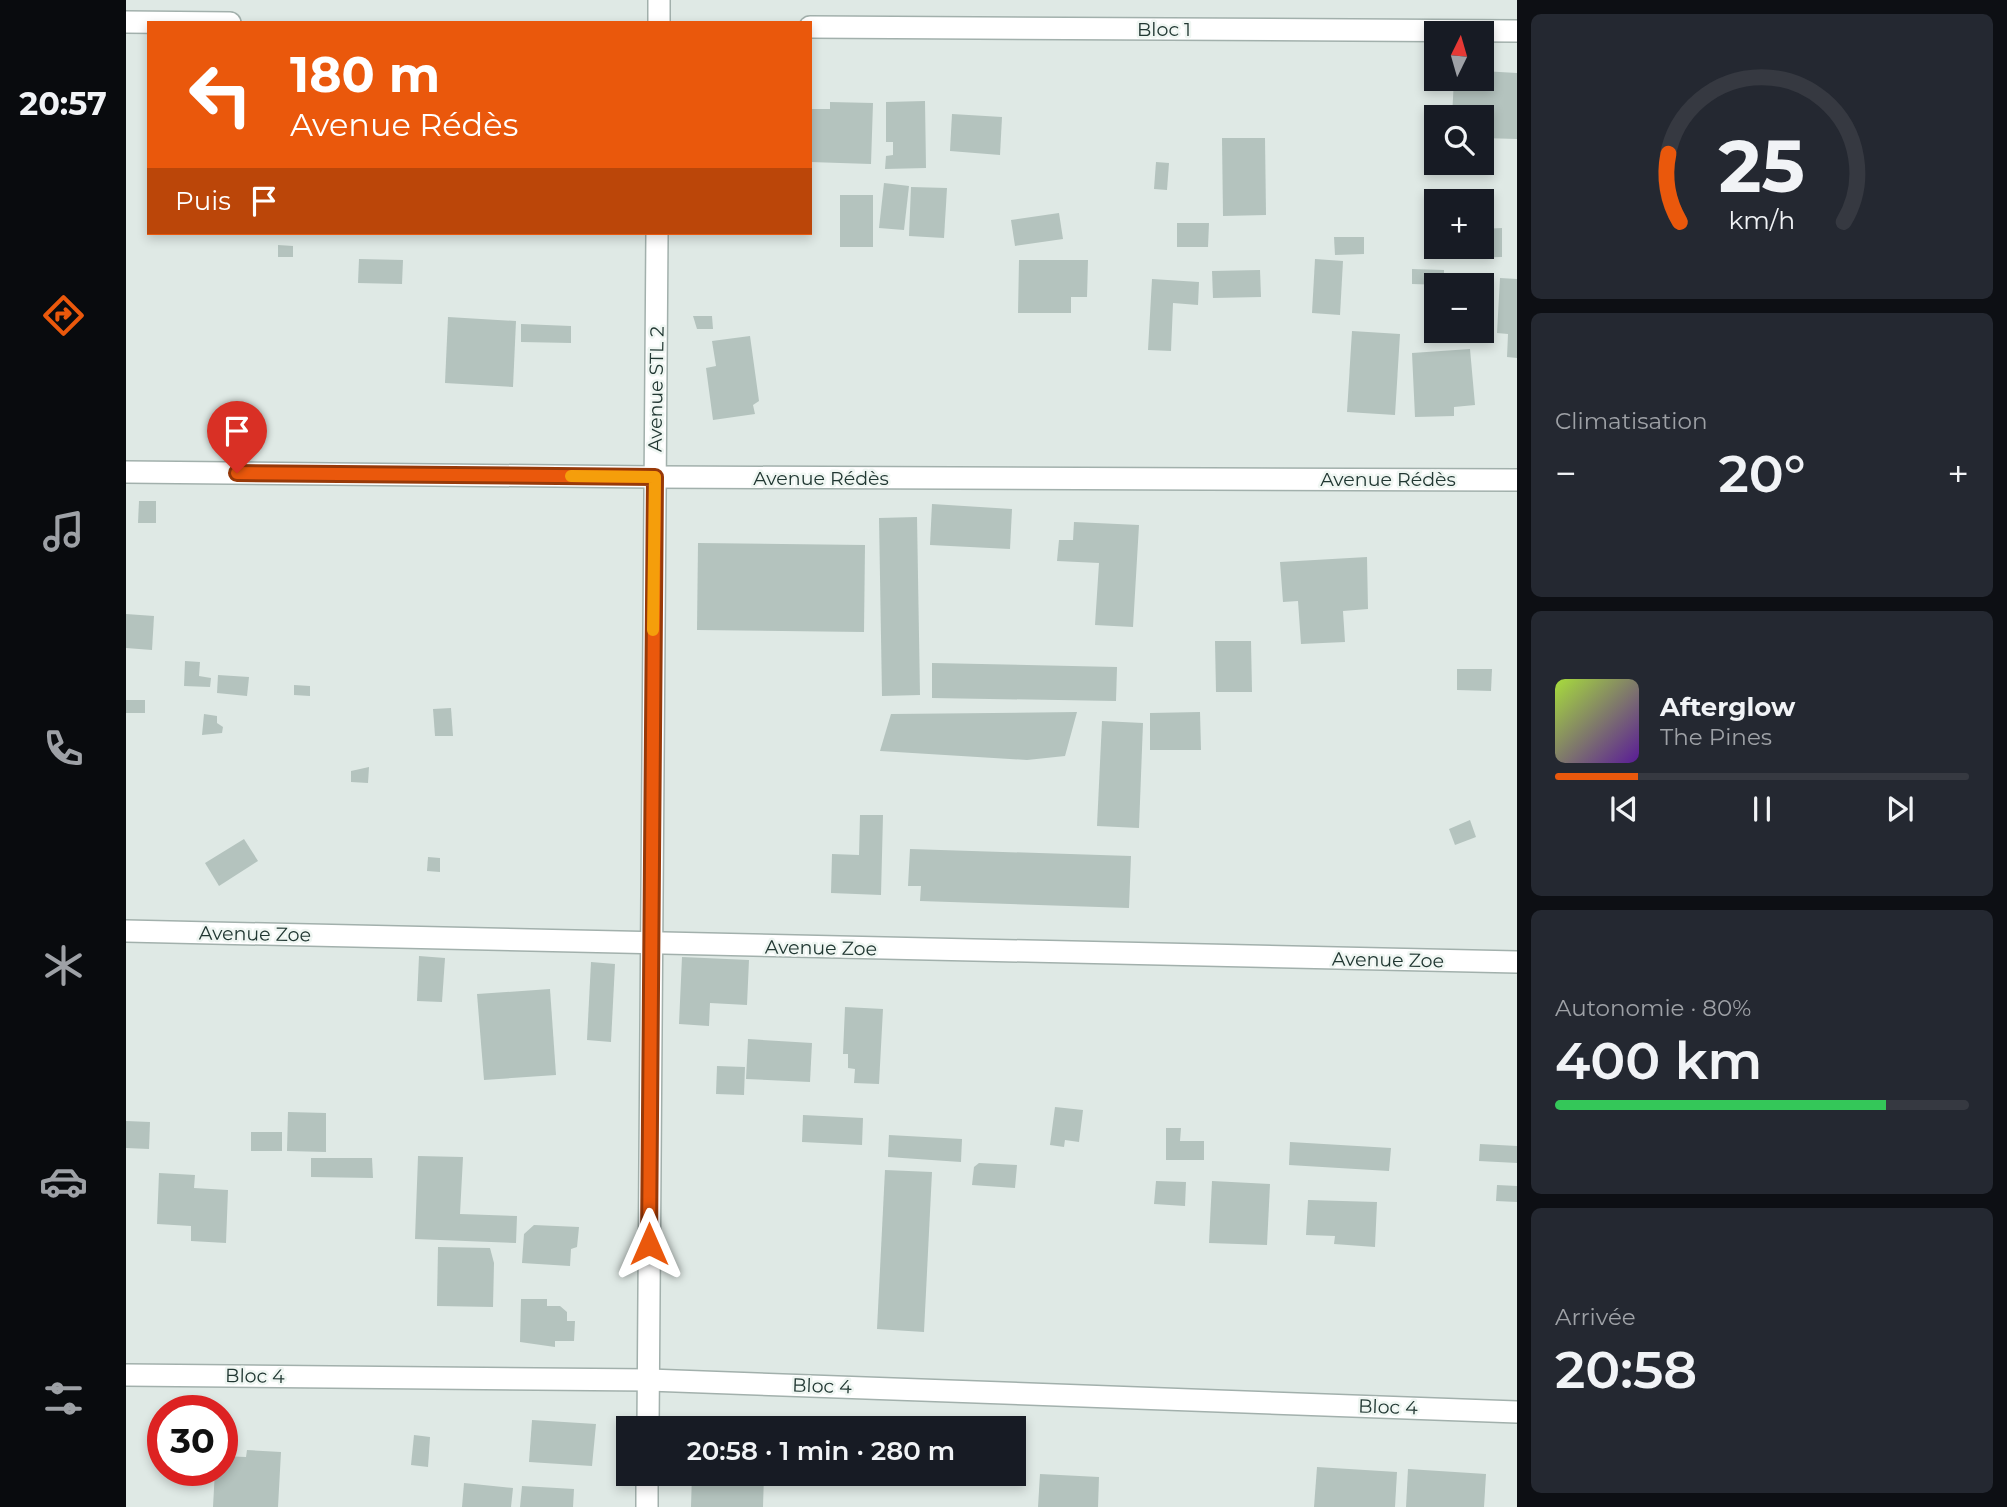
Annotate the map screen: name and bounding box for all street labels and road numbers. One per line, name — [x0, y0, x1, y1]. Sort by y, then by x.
street label: Bloc 1 — [1137, 18, 1191, 41]
street label: Avenue STL 2 — [643, 326, 669, 452]
street label: Avenue Rédès — [753, 467, 889, 490]
street label: Avenue Rédès — [1320, 468, 1456, 491]
street label: Avenue Zoe — [199, 922, 311, 946]
street label: Avenue Zoe — [765, 936, 877, 960]
street label: Avenue Zoe — [1332, 948, 1444, 972]
street label: Bloc 4 — [225, 1364, 285, 1388]
street label: Bloc 4 — [792, 1373, 853, 1399]
street label: Bloc 4 — [1358, 1394, 1419, 1420]

